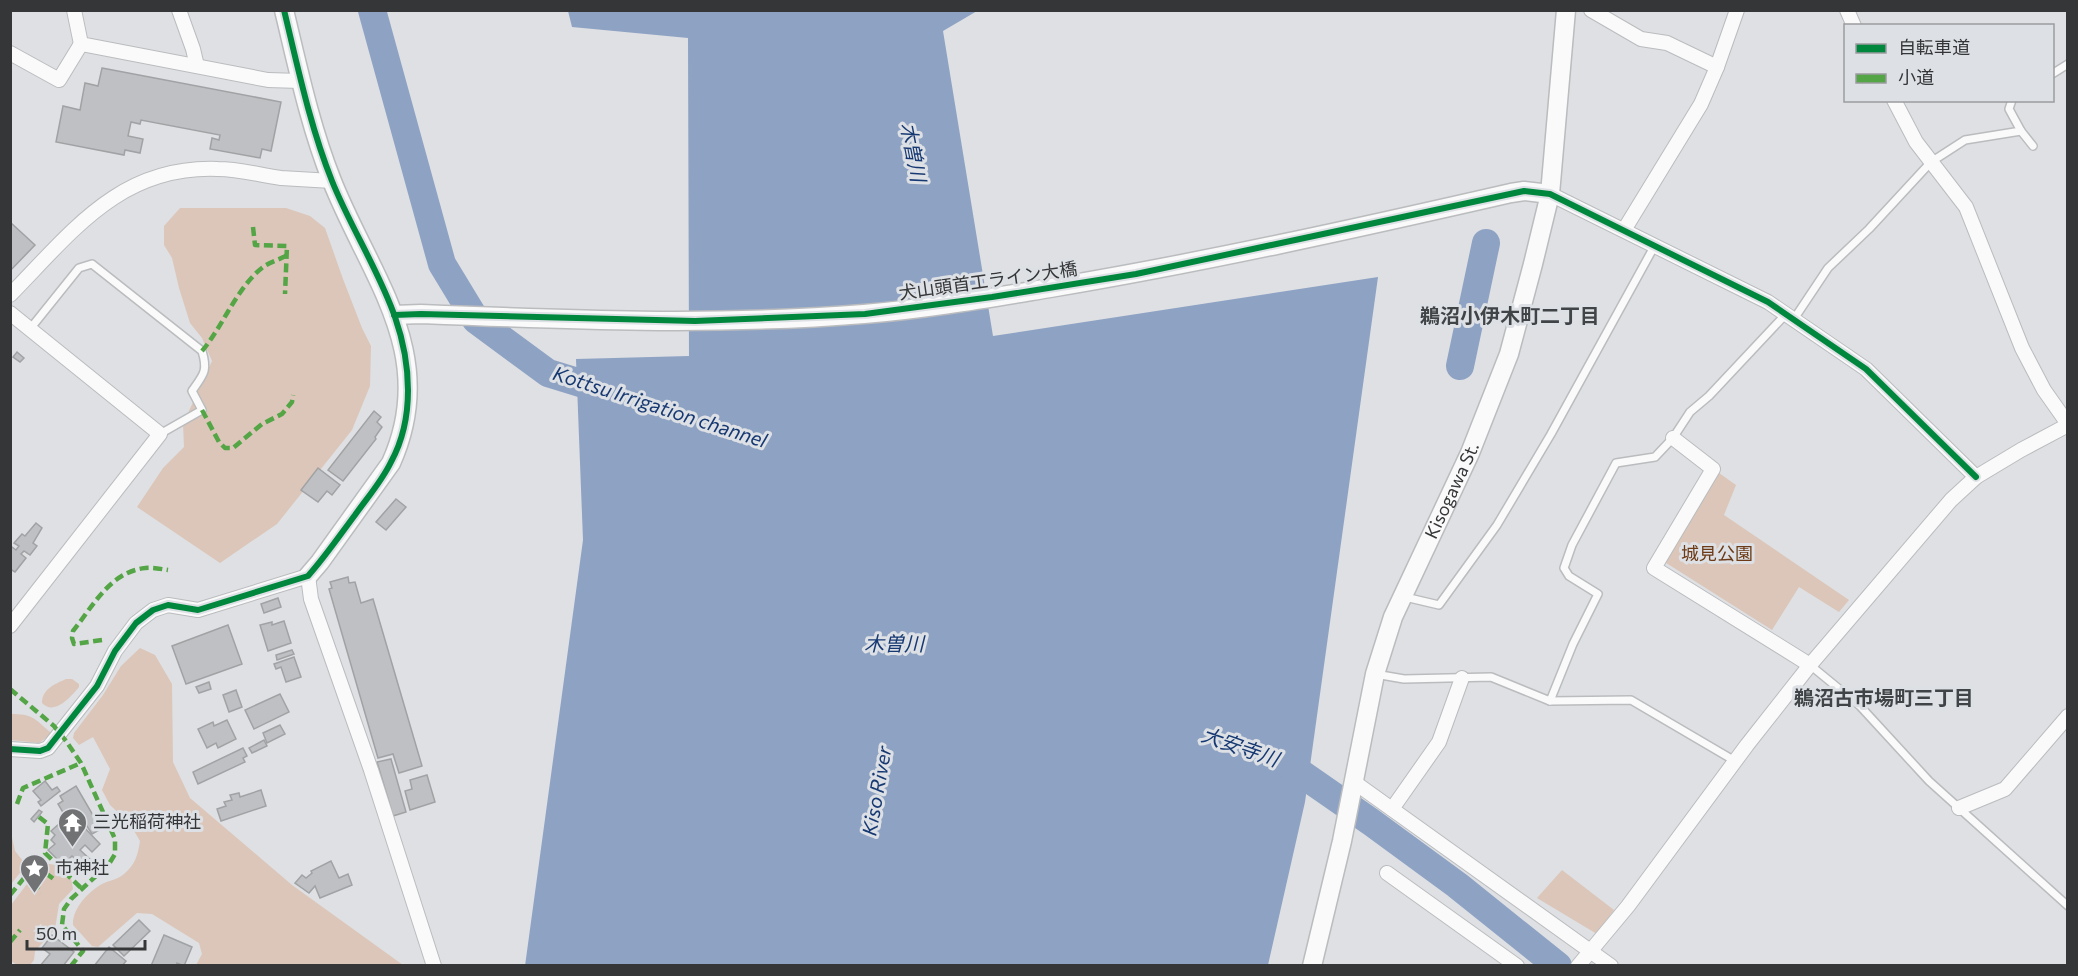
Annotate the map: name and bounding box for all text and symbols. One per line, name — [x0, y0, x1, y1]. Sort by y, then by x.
legend — [1844, 24, 2054, 102]
text: 自転車道 — [1898, 36, 1970, 58]
text: 小道 — [1898, 66, 1934, 88]
water label: 木曽川 — [896, 120, 932, 186]
street label: 犬山頭首工ライン大橋 — [897, 257, 1079, 303]
district label: 鵜沼小伊木町二丁目 — [1420, 303, 1600, 327]
water label: Kottsu Irrigation channel — [550, 360, 771, 452]
street label: Kisogawa St. — [1419, 439, 1483, 542]
park label: 城見公園 — [1681, 542, 1753, 564]
water label: 木曽川 — [864, 631, 926, 655]
district label: 鵜沼古市場町三丁目 — [1794, 685, 1974, 709]
water label: 大安寺川 — [1199, 722, 1284, 771]
water label: Kiso River — [856, 743, 896, 838]
temple icon: 三光稲荷神社 — [56, 806, 88, 848]
place label: 三光稲荷神社 — [93, 810, 201, 832]
place icon: 市神社 — [18, 852, 50, 894]
place label: 市神社 — [55, 856, 109, 878]
scale bar — [27, 913, 146, 951]
text: 50 m — [36, 922, 77, 944]

